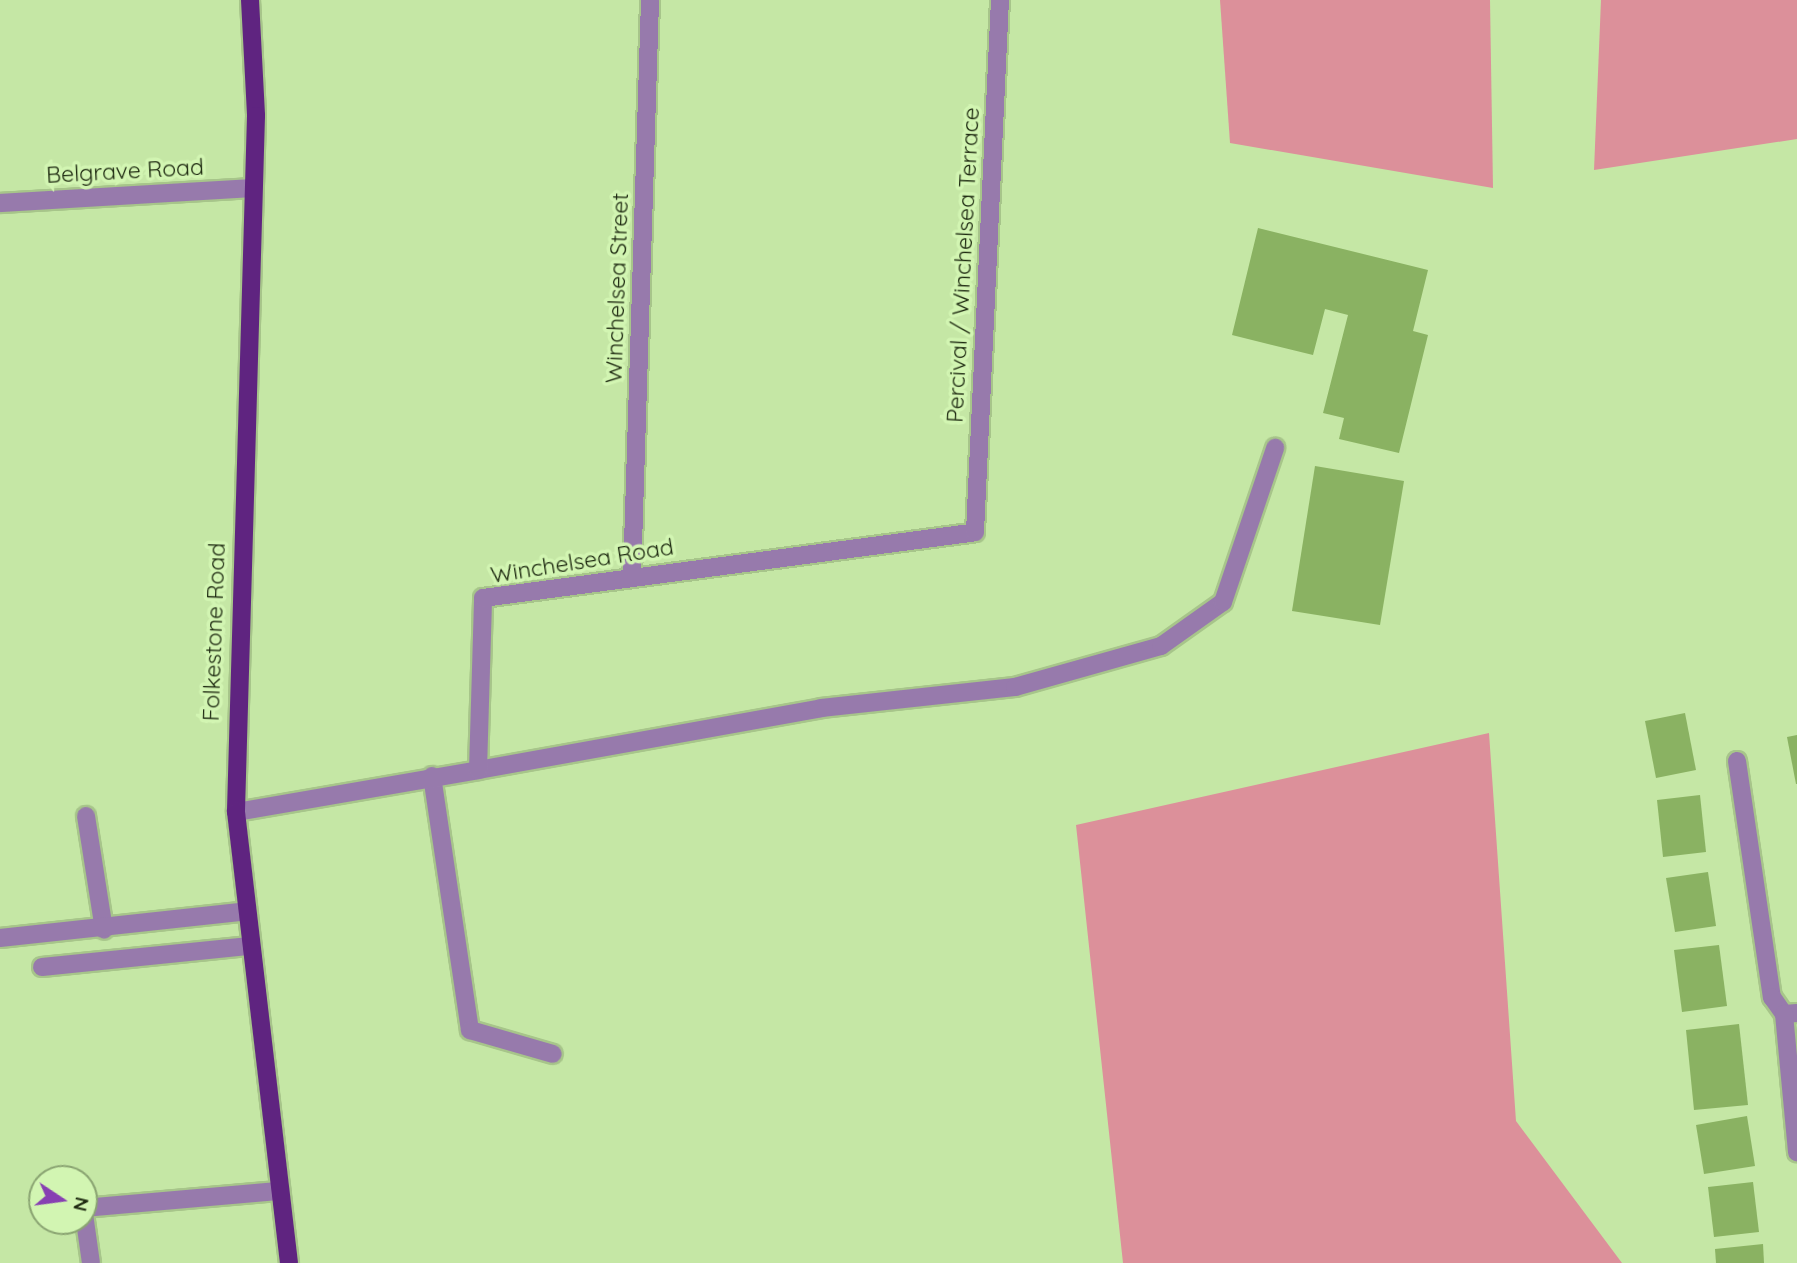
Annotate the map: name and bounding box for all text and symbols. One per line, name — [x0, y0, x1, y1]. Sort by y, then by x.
street label: Percival / Winchelsea Terrace — [941, 107, 985, 423]
street label: Belgrave Road — [45, 153, 205, 189]
street label: Winchelsea Street — [600, 192, 634, 384]
street label: Winchelsea Road — [489, 533, 675, 589]
street label: Folkestone Road — [197, 542, 231, 722]
north arrow — [28, 1165, 98, 1235]
text: N — [68, 1195, 95, 1214]

